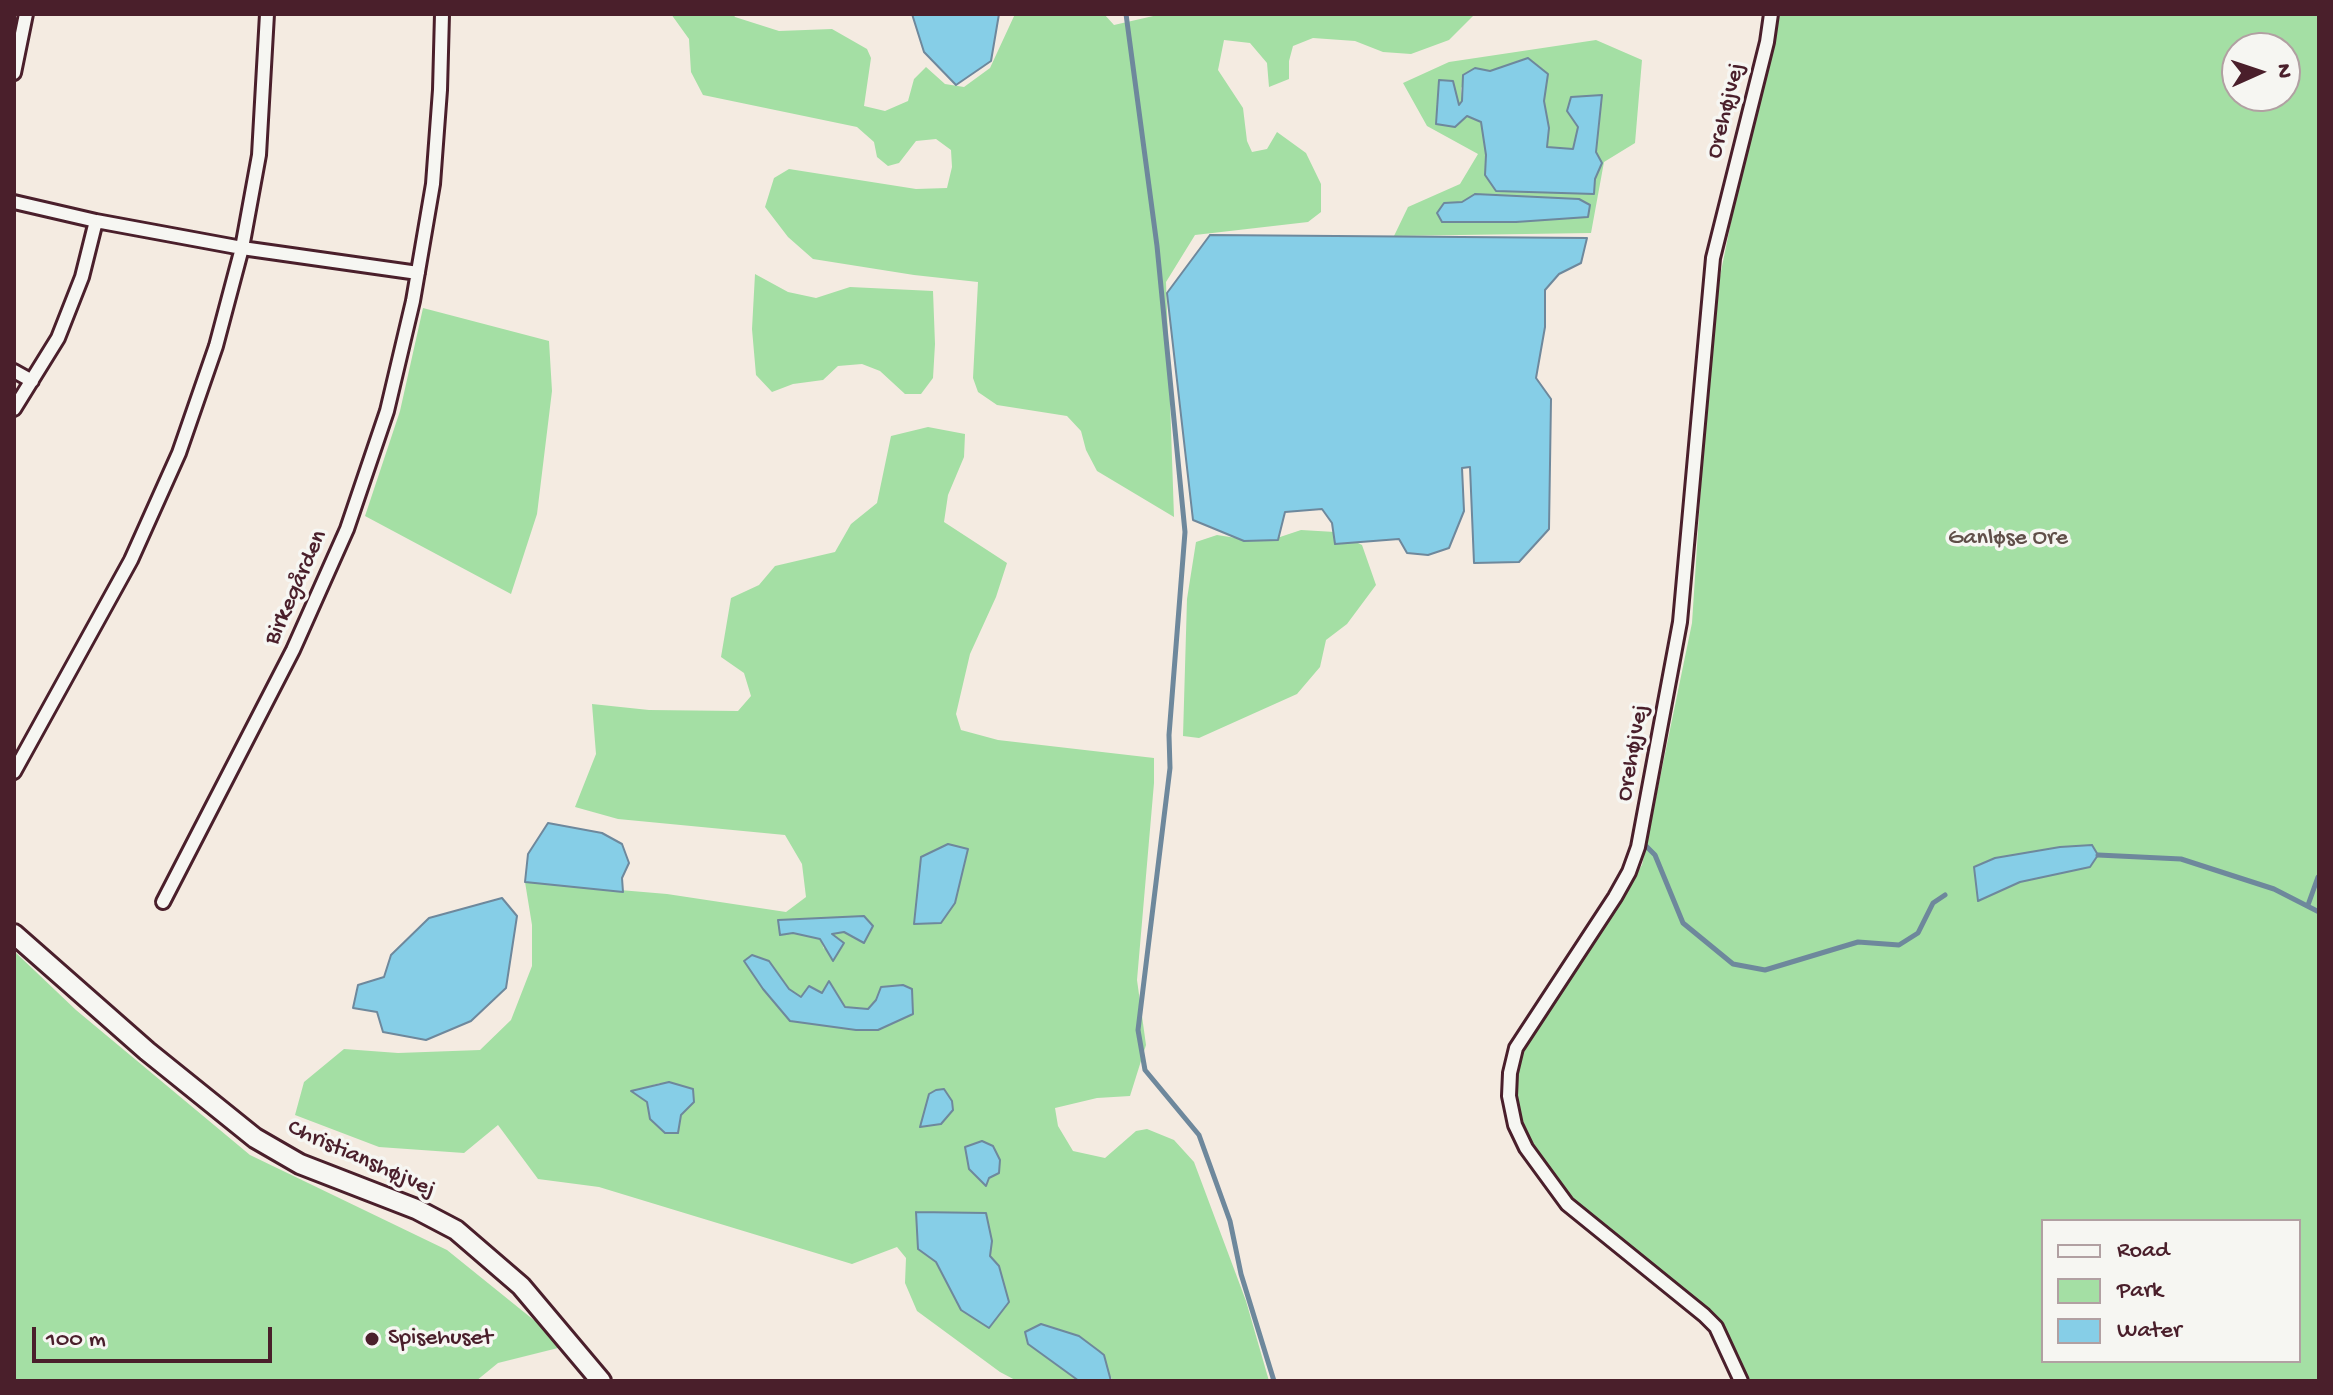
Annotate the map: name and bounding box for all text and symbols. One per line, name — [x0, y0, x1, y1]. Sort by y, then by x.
north arrow — [2221, 32, 2301, 112]
street label: Orehøjvej — [1701, 60, 1753, 162]
text: N — [2270, 63, 2296, 79]
park label: Ganløse Ore — [1948, 525, 2068, 553]
street label: Birkegården — [259, 526, 335, 650]
street label: Orehøjvej — [1611, 702, 1657, 804]
street label: Christianshøjvej — [282, 1114, 440, 1206]
legend — [2041, 1219, 2301, 1363]
text: Road — [2117, 1237, 2169, 1266]
text: Park — [2117, 1277, 2163, 1306]
scale bar — [36, 1311, 276, 1361]
text: Water — [2117, 1317, 2181, 1346]
place label: Spisehuset — [388, 1325, 493, 1353]
text: 100 m — [46, 1326, 106, 1355]
marker: Spisehuset — [363, 1330, 381, 1348]

